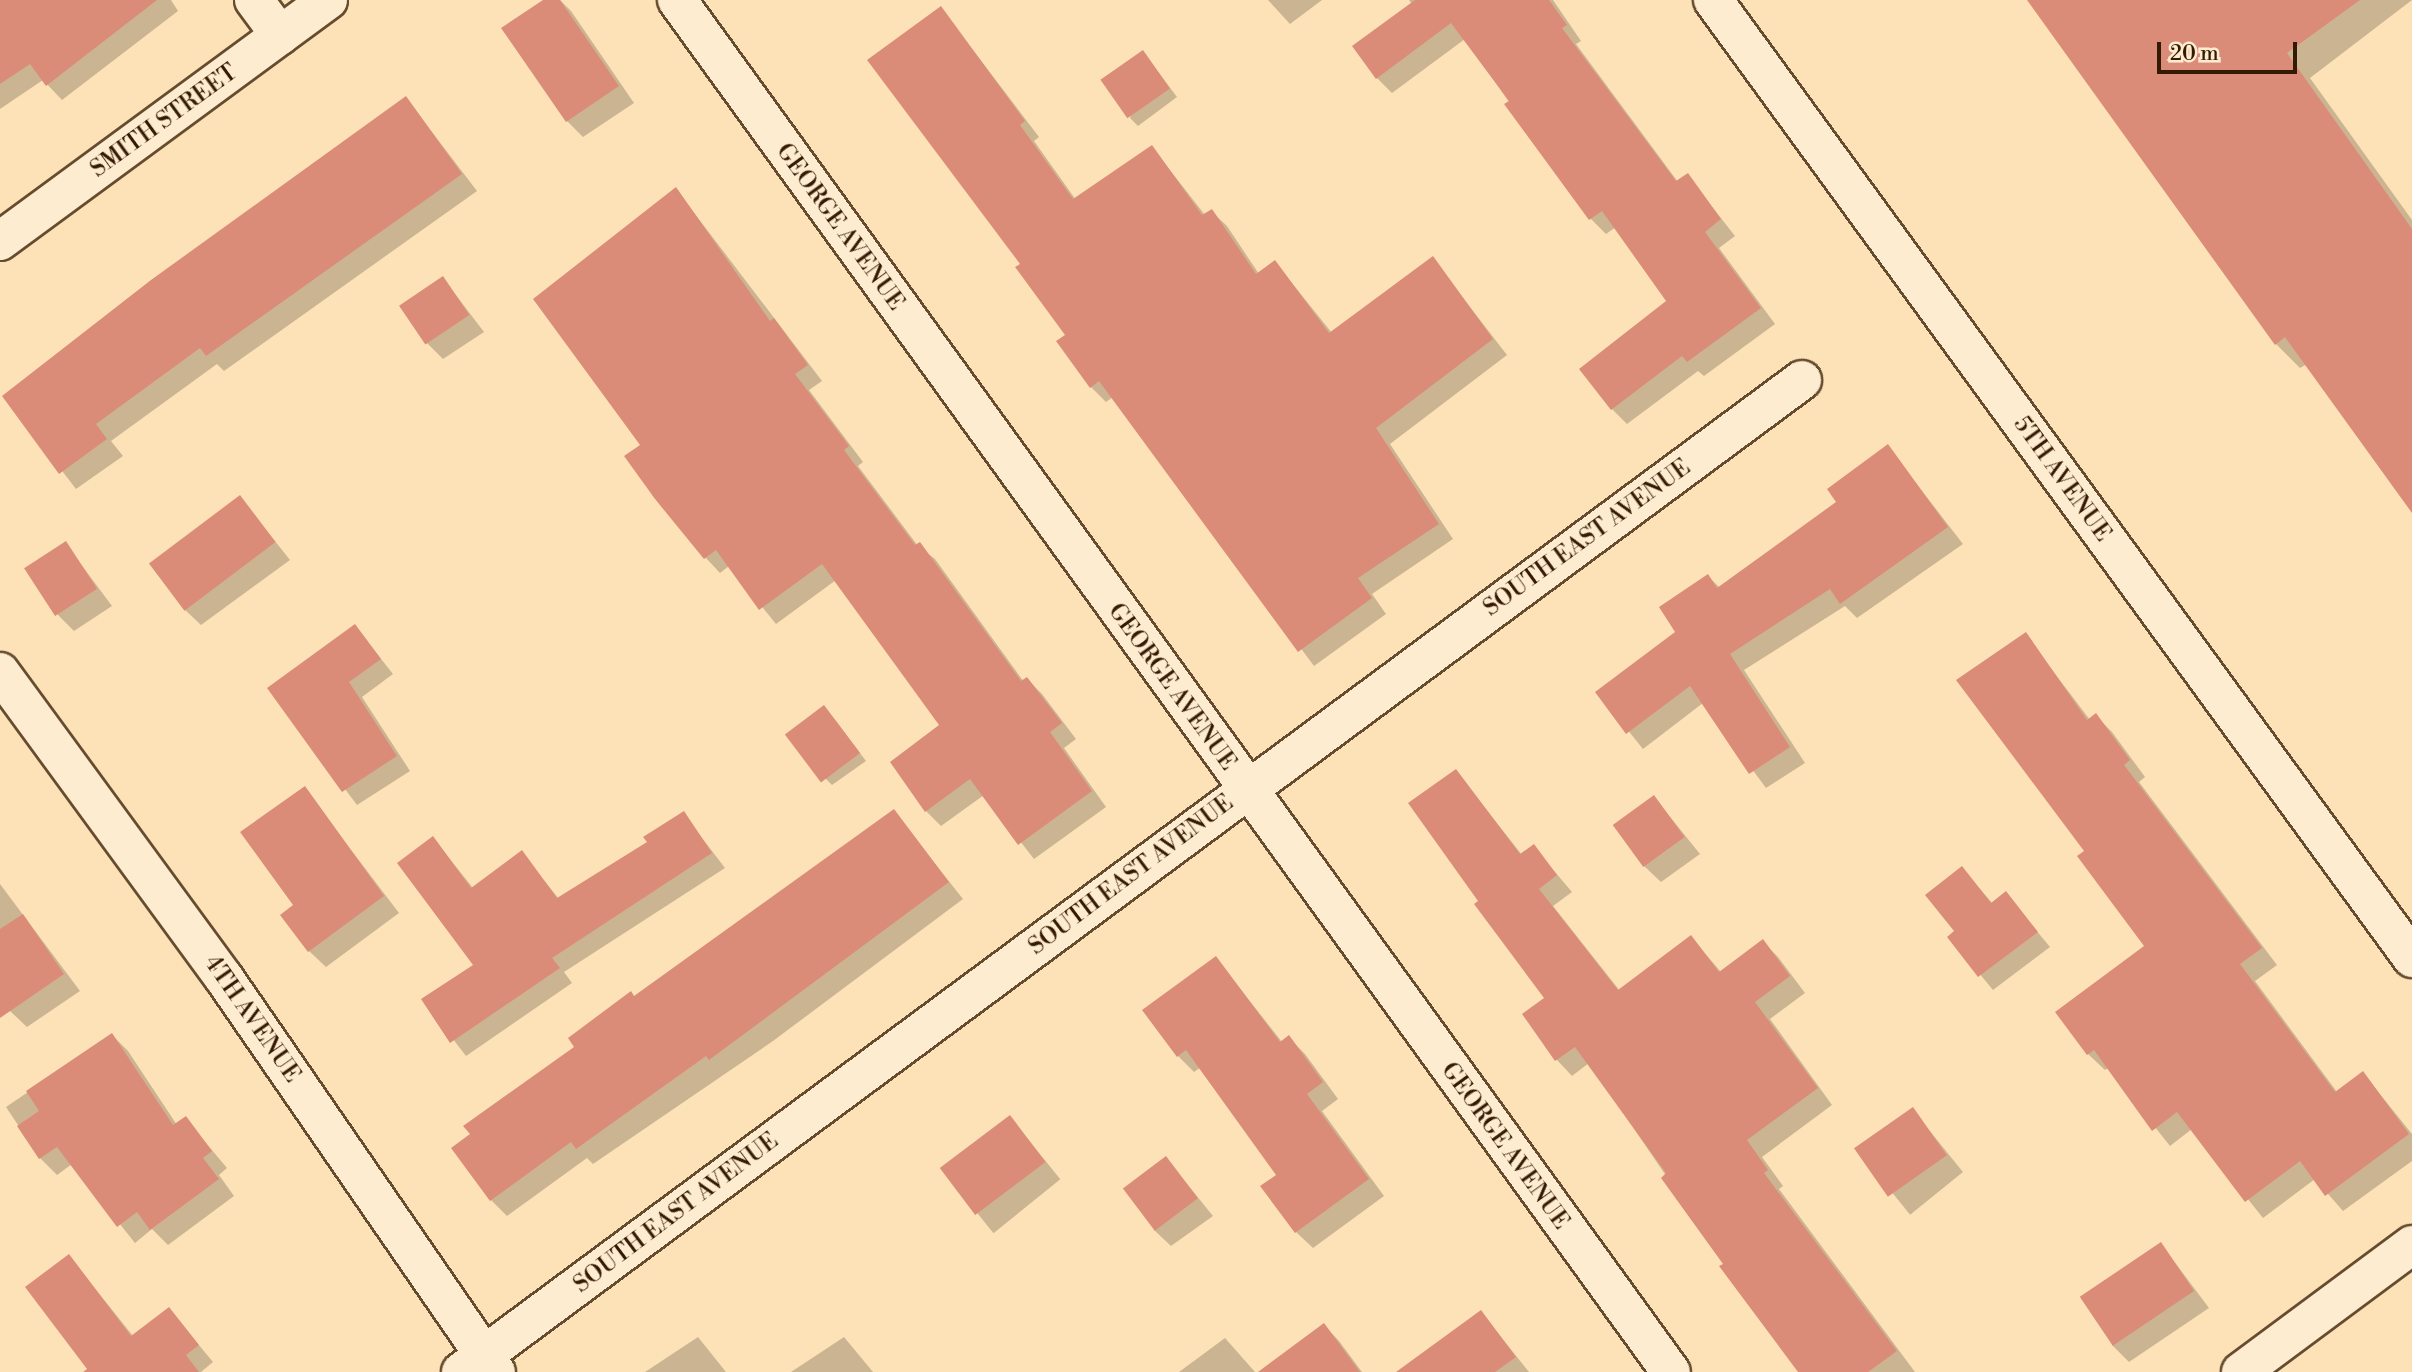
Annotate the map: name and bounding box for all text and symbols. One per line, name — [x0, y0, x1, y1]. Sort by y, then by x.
scale bar — [2160, 28, 2300, 72]
text: 20 m — [2170, 41, 2219, 67]
street label: SMITH STREET — [85, 59, 243, 183]
street label: GEORGE AVENUE — [770, 138, 910, 316]
street label: 5TH AVENUE — [2007, 411, 2117, 547]
street label: SOUTH EAST AVENUE — [1478, 454, 1696, 622]
street label: GEORGE AVENUE — [1102, 598, 1242, 776]
street label: SOUTH EAST AVENUE — [1023, 789, 1239, 961]
street label: 4TH AVENUE — [198, 950, 306, 1088]
street label: GEORGE AVENUE — [1435, 1057, 1575, 1235]
street label: SOUTH EAST AVENUE — [568, 1127, 784, 1299]

